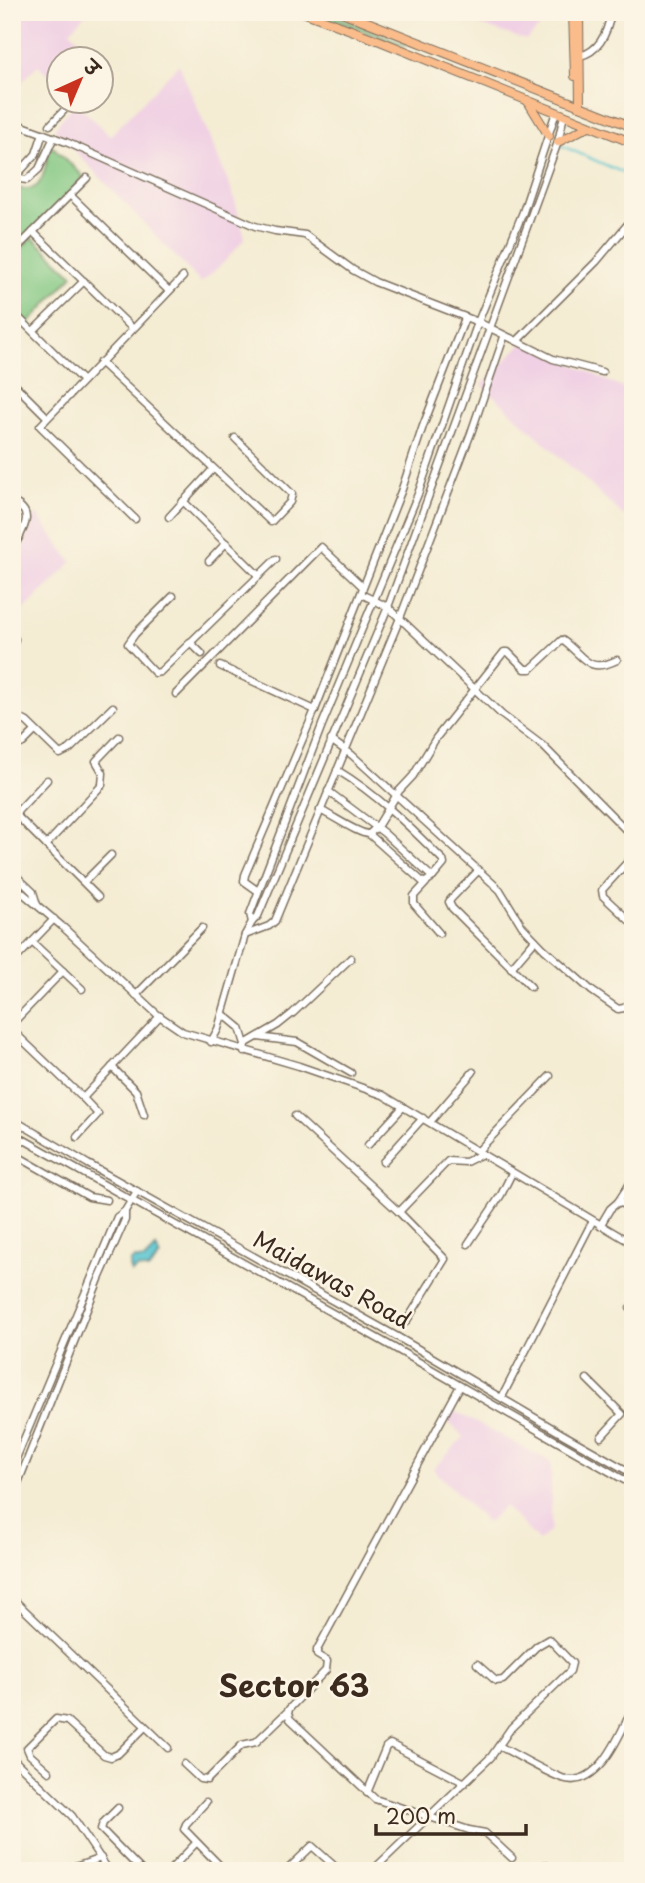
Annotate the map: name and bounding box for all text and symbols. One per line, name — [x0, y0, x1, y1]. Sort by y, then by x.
north arrow — [46, 46, 116, 116]
text: उ — [77, 51, 108, 83]
street label: Maidawas Road — [247, 1221, 418, 1337]
district label: Sector 63 — [219, 1662, 369, 1707]
scale bar — [376, 1792, 526, 1836]
text: 200 m — [386, 1799, 456, 1831]

